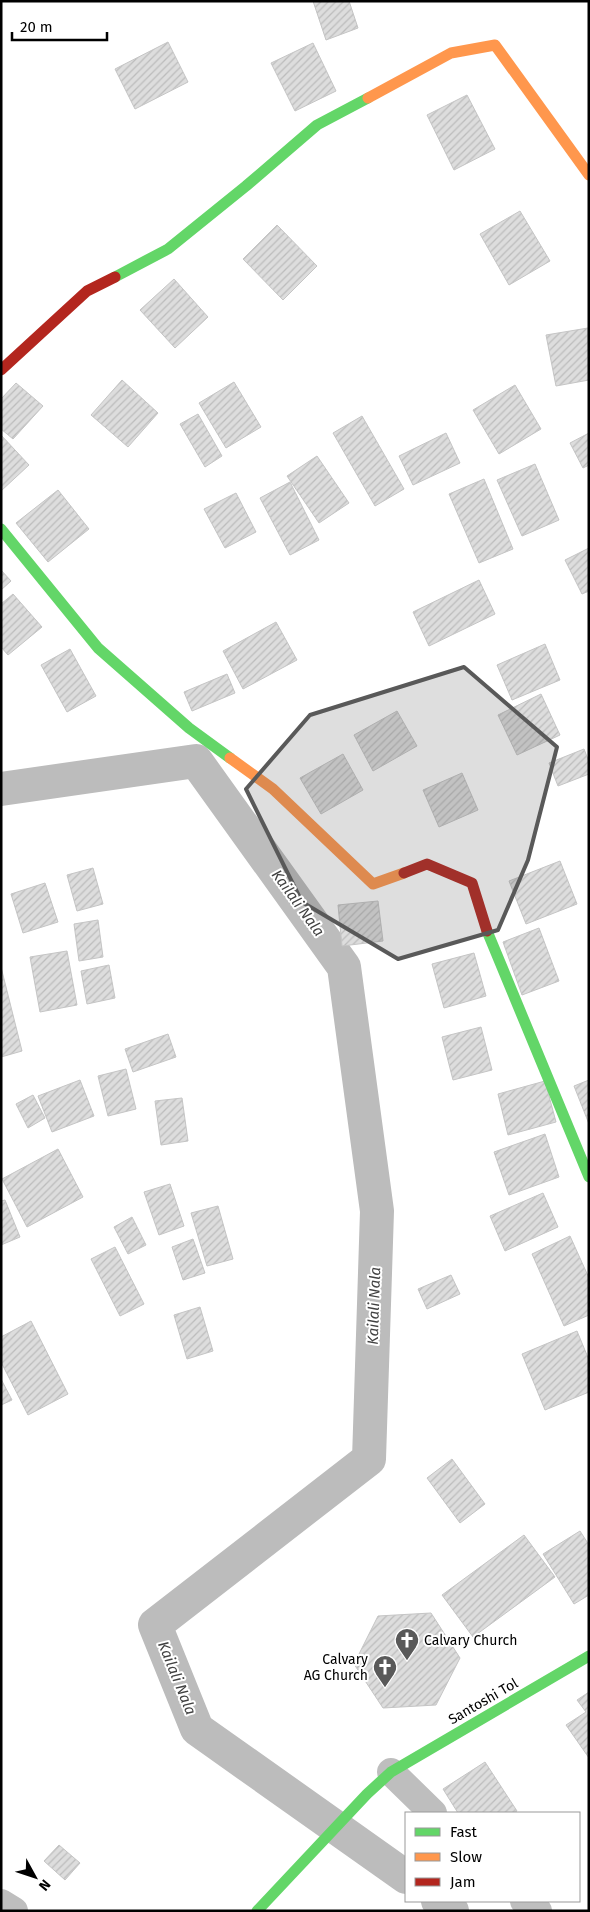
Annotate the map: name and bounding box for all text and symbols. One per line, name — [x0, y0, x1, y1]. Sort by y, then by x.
scale bar — [12, 10, 108, 42]
text: 20 m — [20, 18, 53, 36]
water label: Kailali Nala — [268, 866, 328, 940]
water label: Kailali Nala — [364, 1267, 384, 1345]
church icon: Calvary Church — [394, 1627, 420, 1661]
place label: Calvary Church — [424, 1632, 517, 1649]
water label: Kailali Nala — [154, 1639, 200, 1717]
place label: Calvary AG Church — [304, 1651, 368, 1684]
church icon: Calvary AG Church — [372, 1654, 398, 1688]
street label: Santoshi Tol — [445, 1675, 521, 1728]
legend — [405, 1812, 580, 1902]
text: Fast — [450, 1823, 477, 1841]
text: Slow — [450, 1848, 482, 1866]
north arrow — [10, 1852, 60, 1902]
text: Jam — [450, 1873, 476, 1891]
text: N — [35, 1876, 54, 1894]

